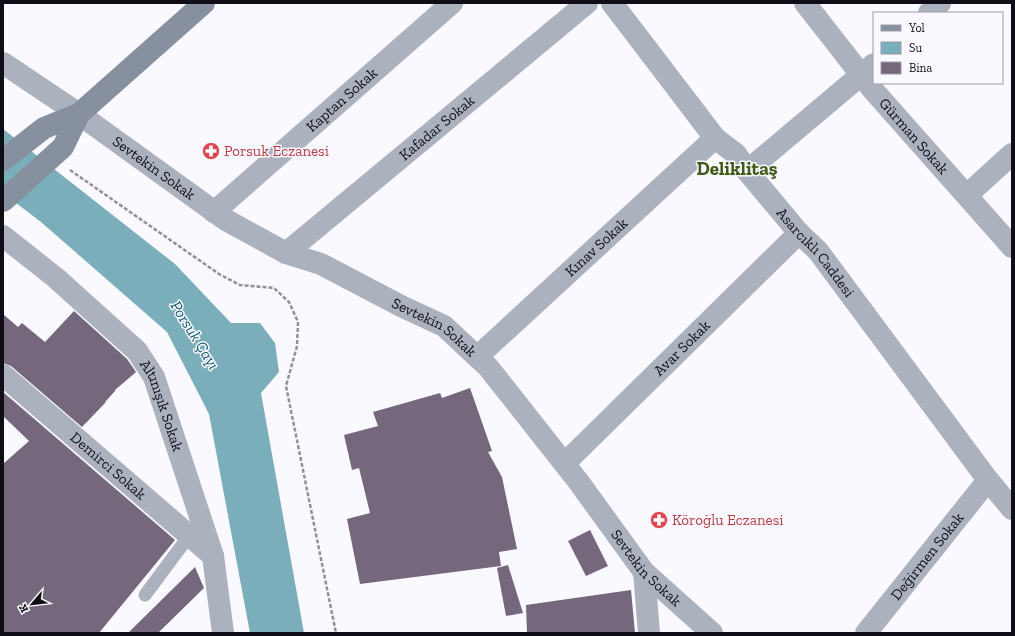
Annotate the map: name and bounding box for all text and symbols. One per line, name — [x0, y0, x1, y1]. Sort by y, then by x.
legend — [873, 12, 1003, 84]
text: Yol — [908, 21, 925, 35]
text: Su — [909, 41, 922, 55]
text: Bina — [909, 61, 932, 75]
street label: Kaptan Sokak — [303, 64, 381, 136]
street label: Kafadar Sokak — [395, 91, 478, 164]
street label: Gürman Sokak — [875, 94, 952, 178]
street label: Sevtekin Sokak — [109, 132, 199, 204]
pharmacy icon: Porsuk Eczanesi — [201, 141, 221, 161]
place label: Porsuk Eczanesi — [224, 142, 329, 160]
district label: Deliklitaş — [696, 157, 778, 180]
street label: Asarcıklı Caddesi — [773, 204, 858, 301]
street label: Kınav Sokak — [561, 214, 631, 281]
street label: Sevtekin Sokak — [389, 294, 480, 361]
water label: Porsuk Çayı — [167, 297, 223, 373]
street label: Avar Sokak — [650, 316, 714, 380]
street label: Altınışık Sokak — [136, 356, 187, 454]
street label: Demirci Sokak — [67, 428, 150, 503]
street label: Değirmen Sokak — [887, 509, 968, 604]
pharmacy icon: Köroğlu Eczanesi — [649, 510, 669, 530]
place label: Köroğlu Eczanesi — [672, 511, 783, 529]
street label: Sevtekin Sokak — [607, 526, 685, 610]
north arrow — [12, 584, 52, 624]
text: K — [16, 602, 31, 615]

